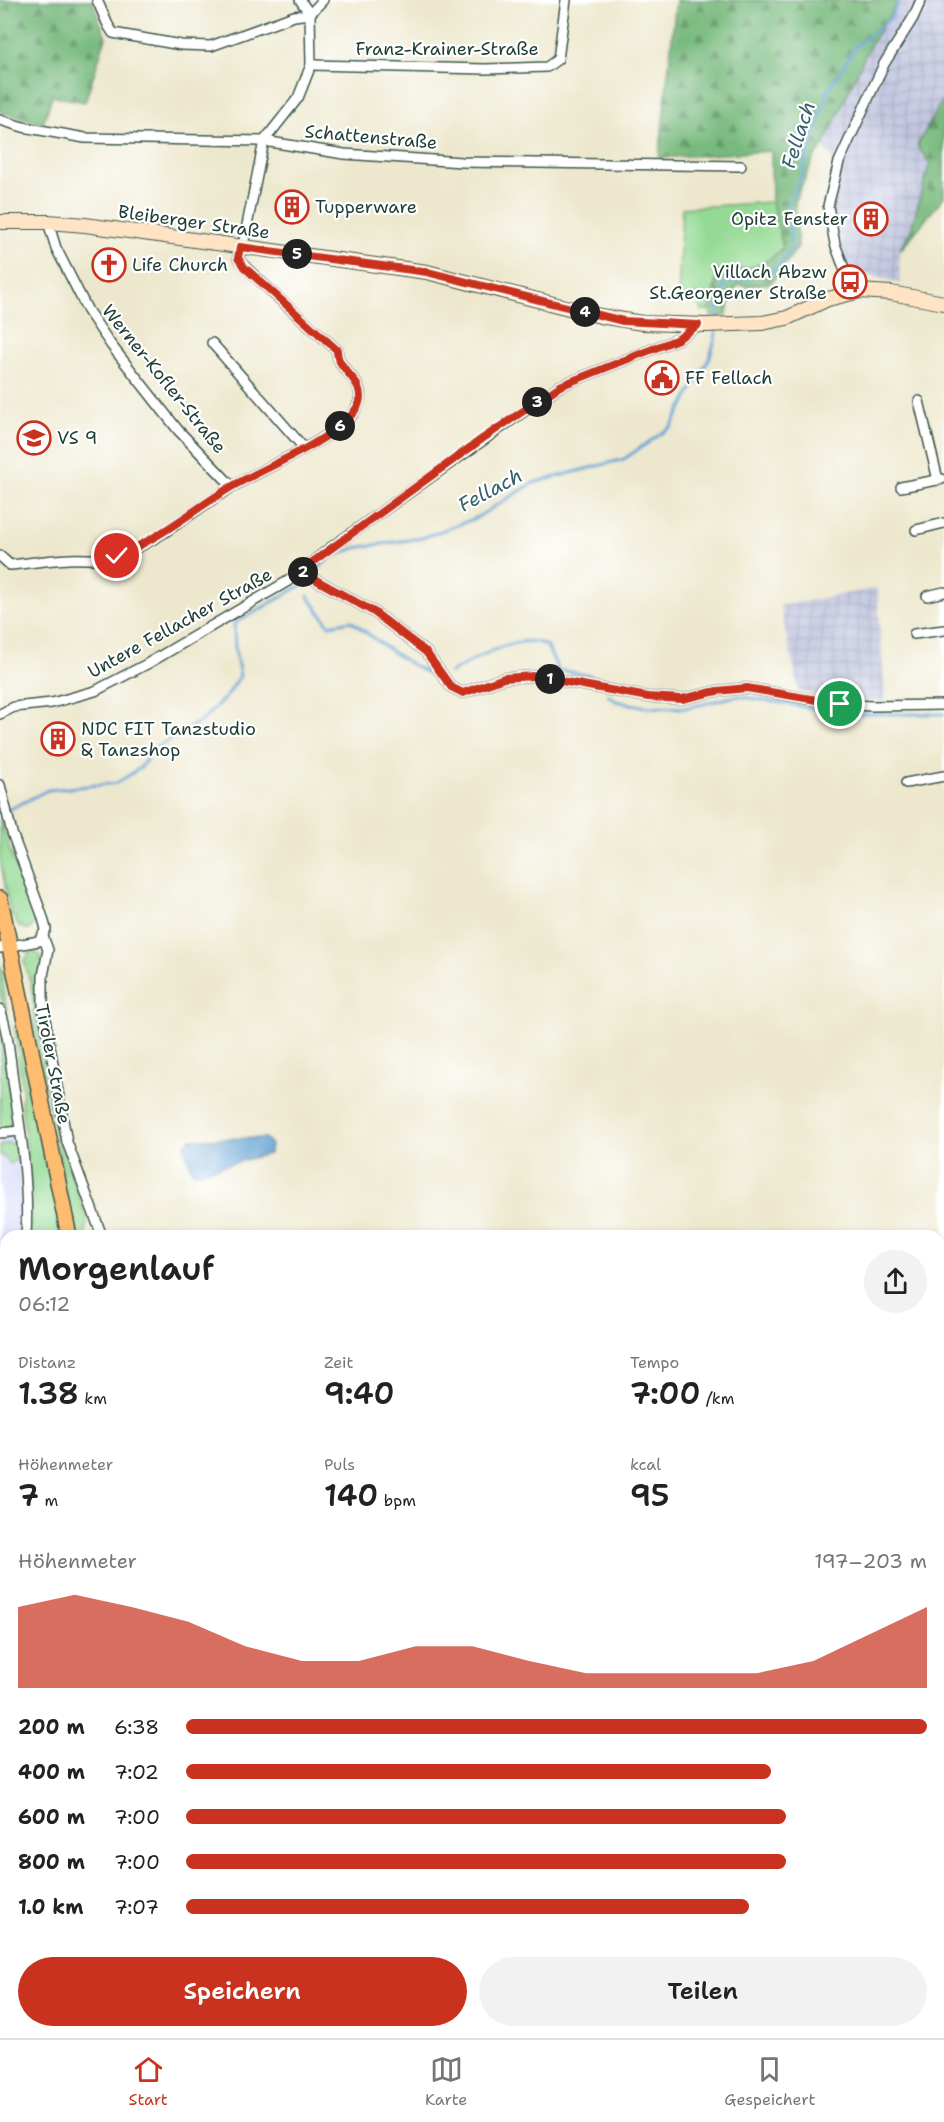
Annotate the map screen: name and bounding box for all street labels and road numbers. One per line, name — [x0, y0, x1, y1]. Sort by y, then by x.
street label: Franz-Krainer-Straße — [355, 37, 539, 61]
street label: Schattenstraße — [304, 119, 438, 155]
street label: Bleiberger Straße — [117, 199, 271, 245]
street label: Werner-Kofler-Straße — [96, 300, 232, 458]
street label: Untere Fellacher Straße — [84, 562, 276, 684]
street label: Tiroler Straße — [30, 1002, 76, 1126]

